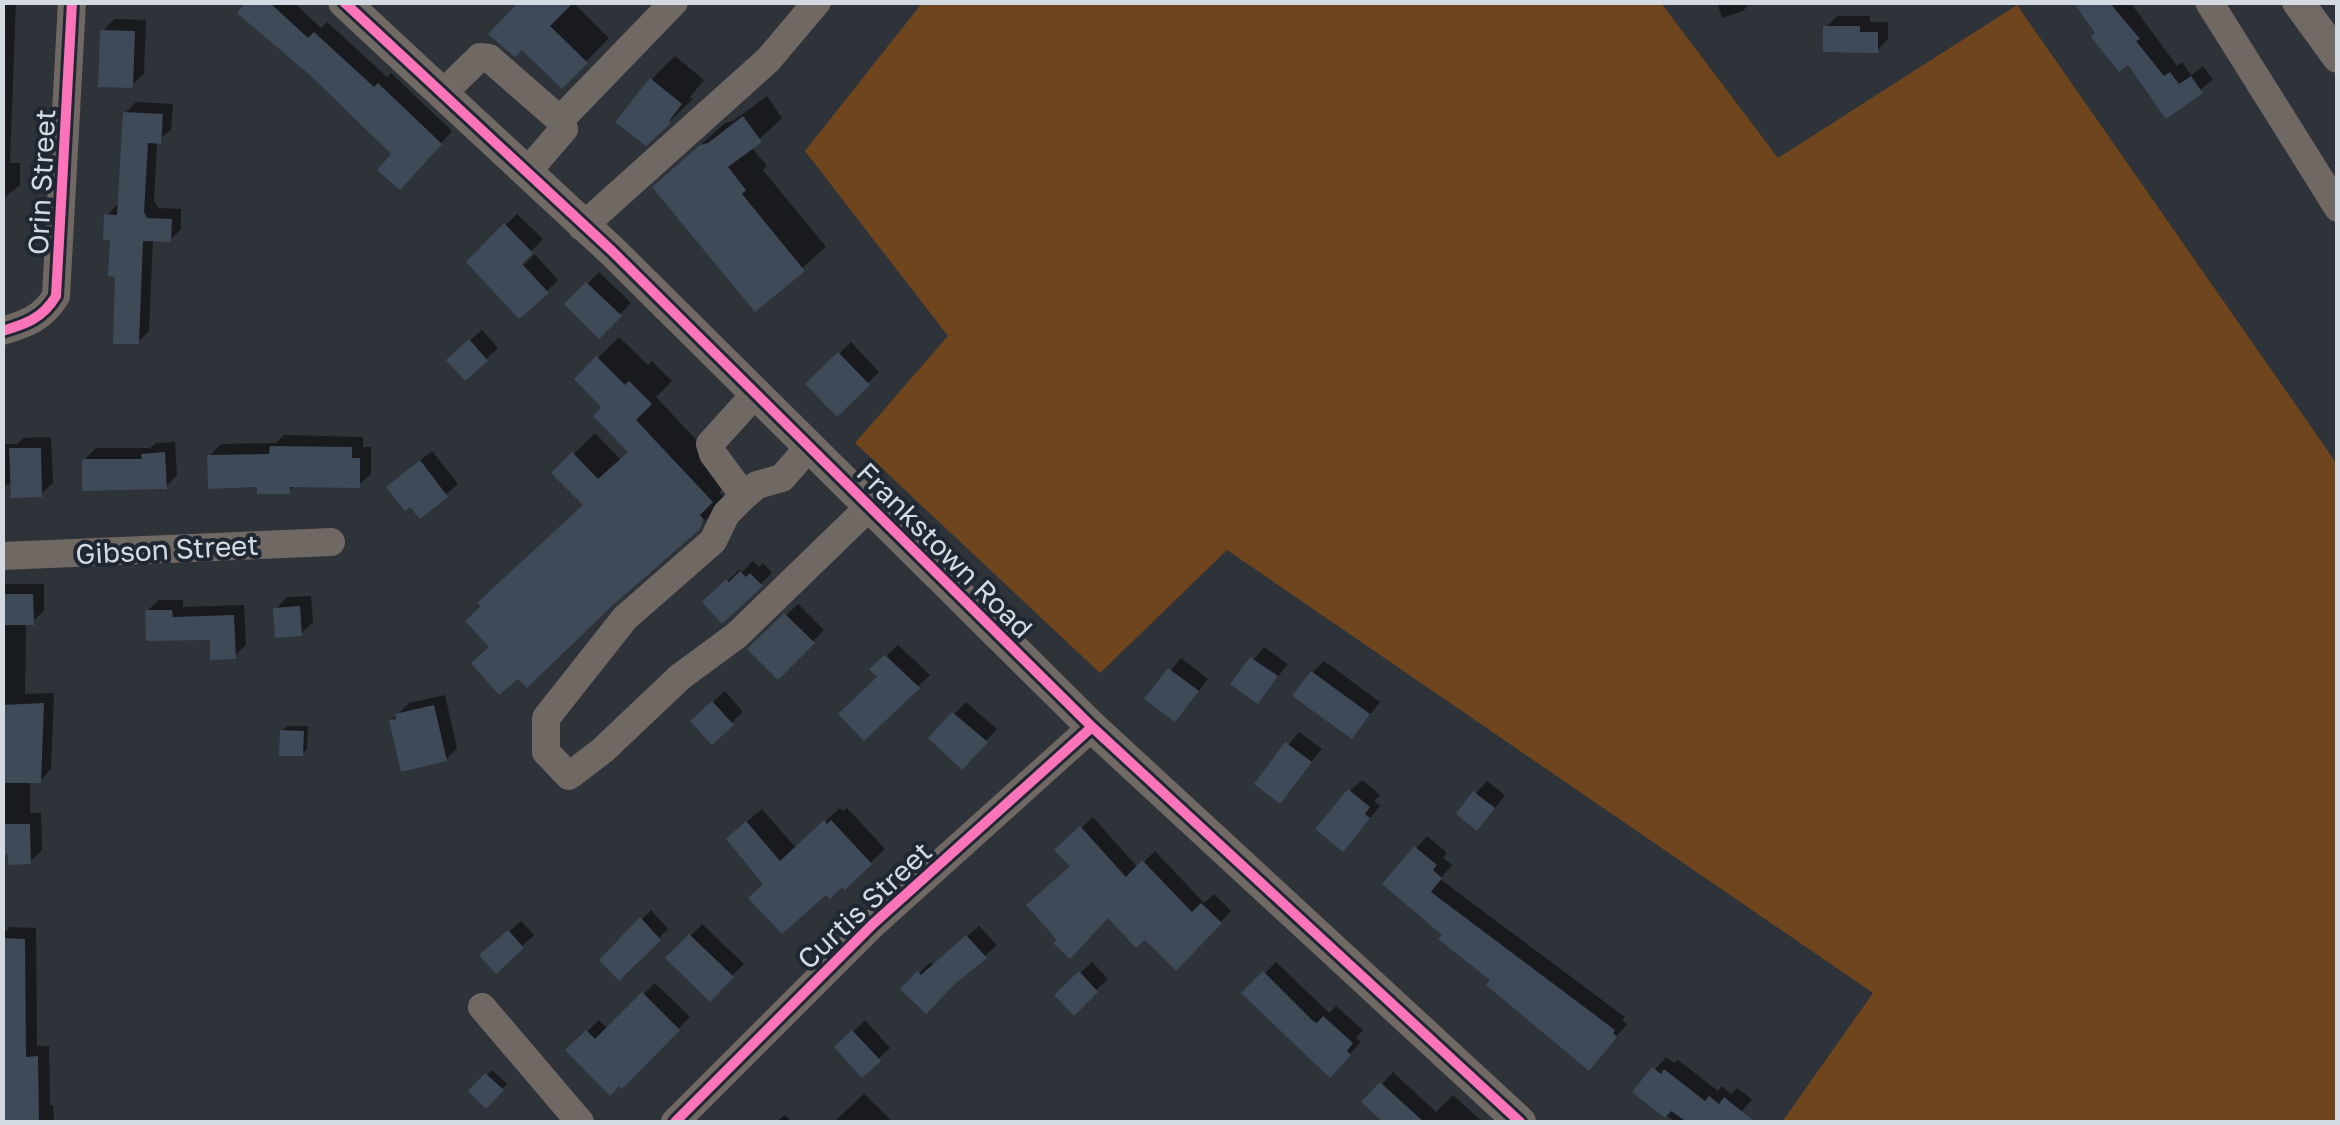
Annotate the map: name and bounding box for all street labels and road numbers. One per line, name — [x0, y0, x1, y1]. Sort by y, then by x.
street label: Orin Street — [21, 108, 61, 256]
street label: Frankstown Road — [851, 456, 1039, 644]
street label: Gibson Street — [75, 528, 259, 570]
street label: Curtis Street — [790, 835, 938, 975]

